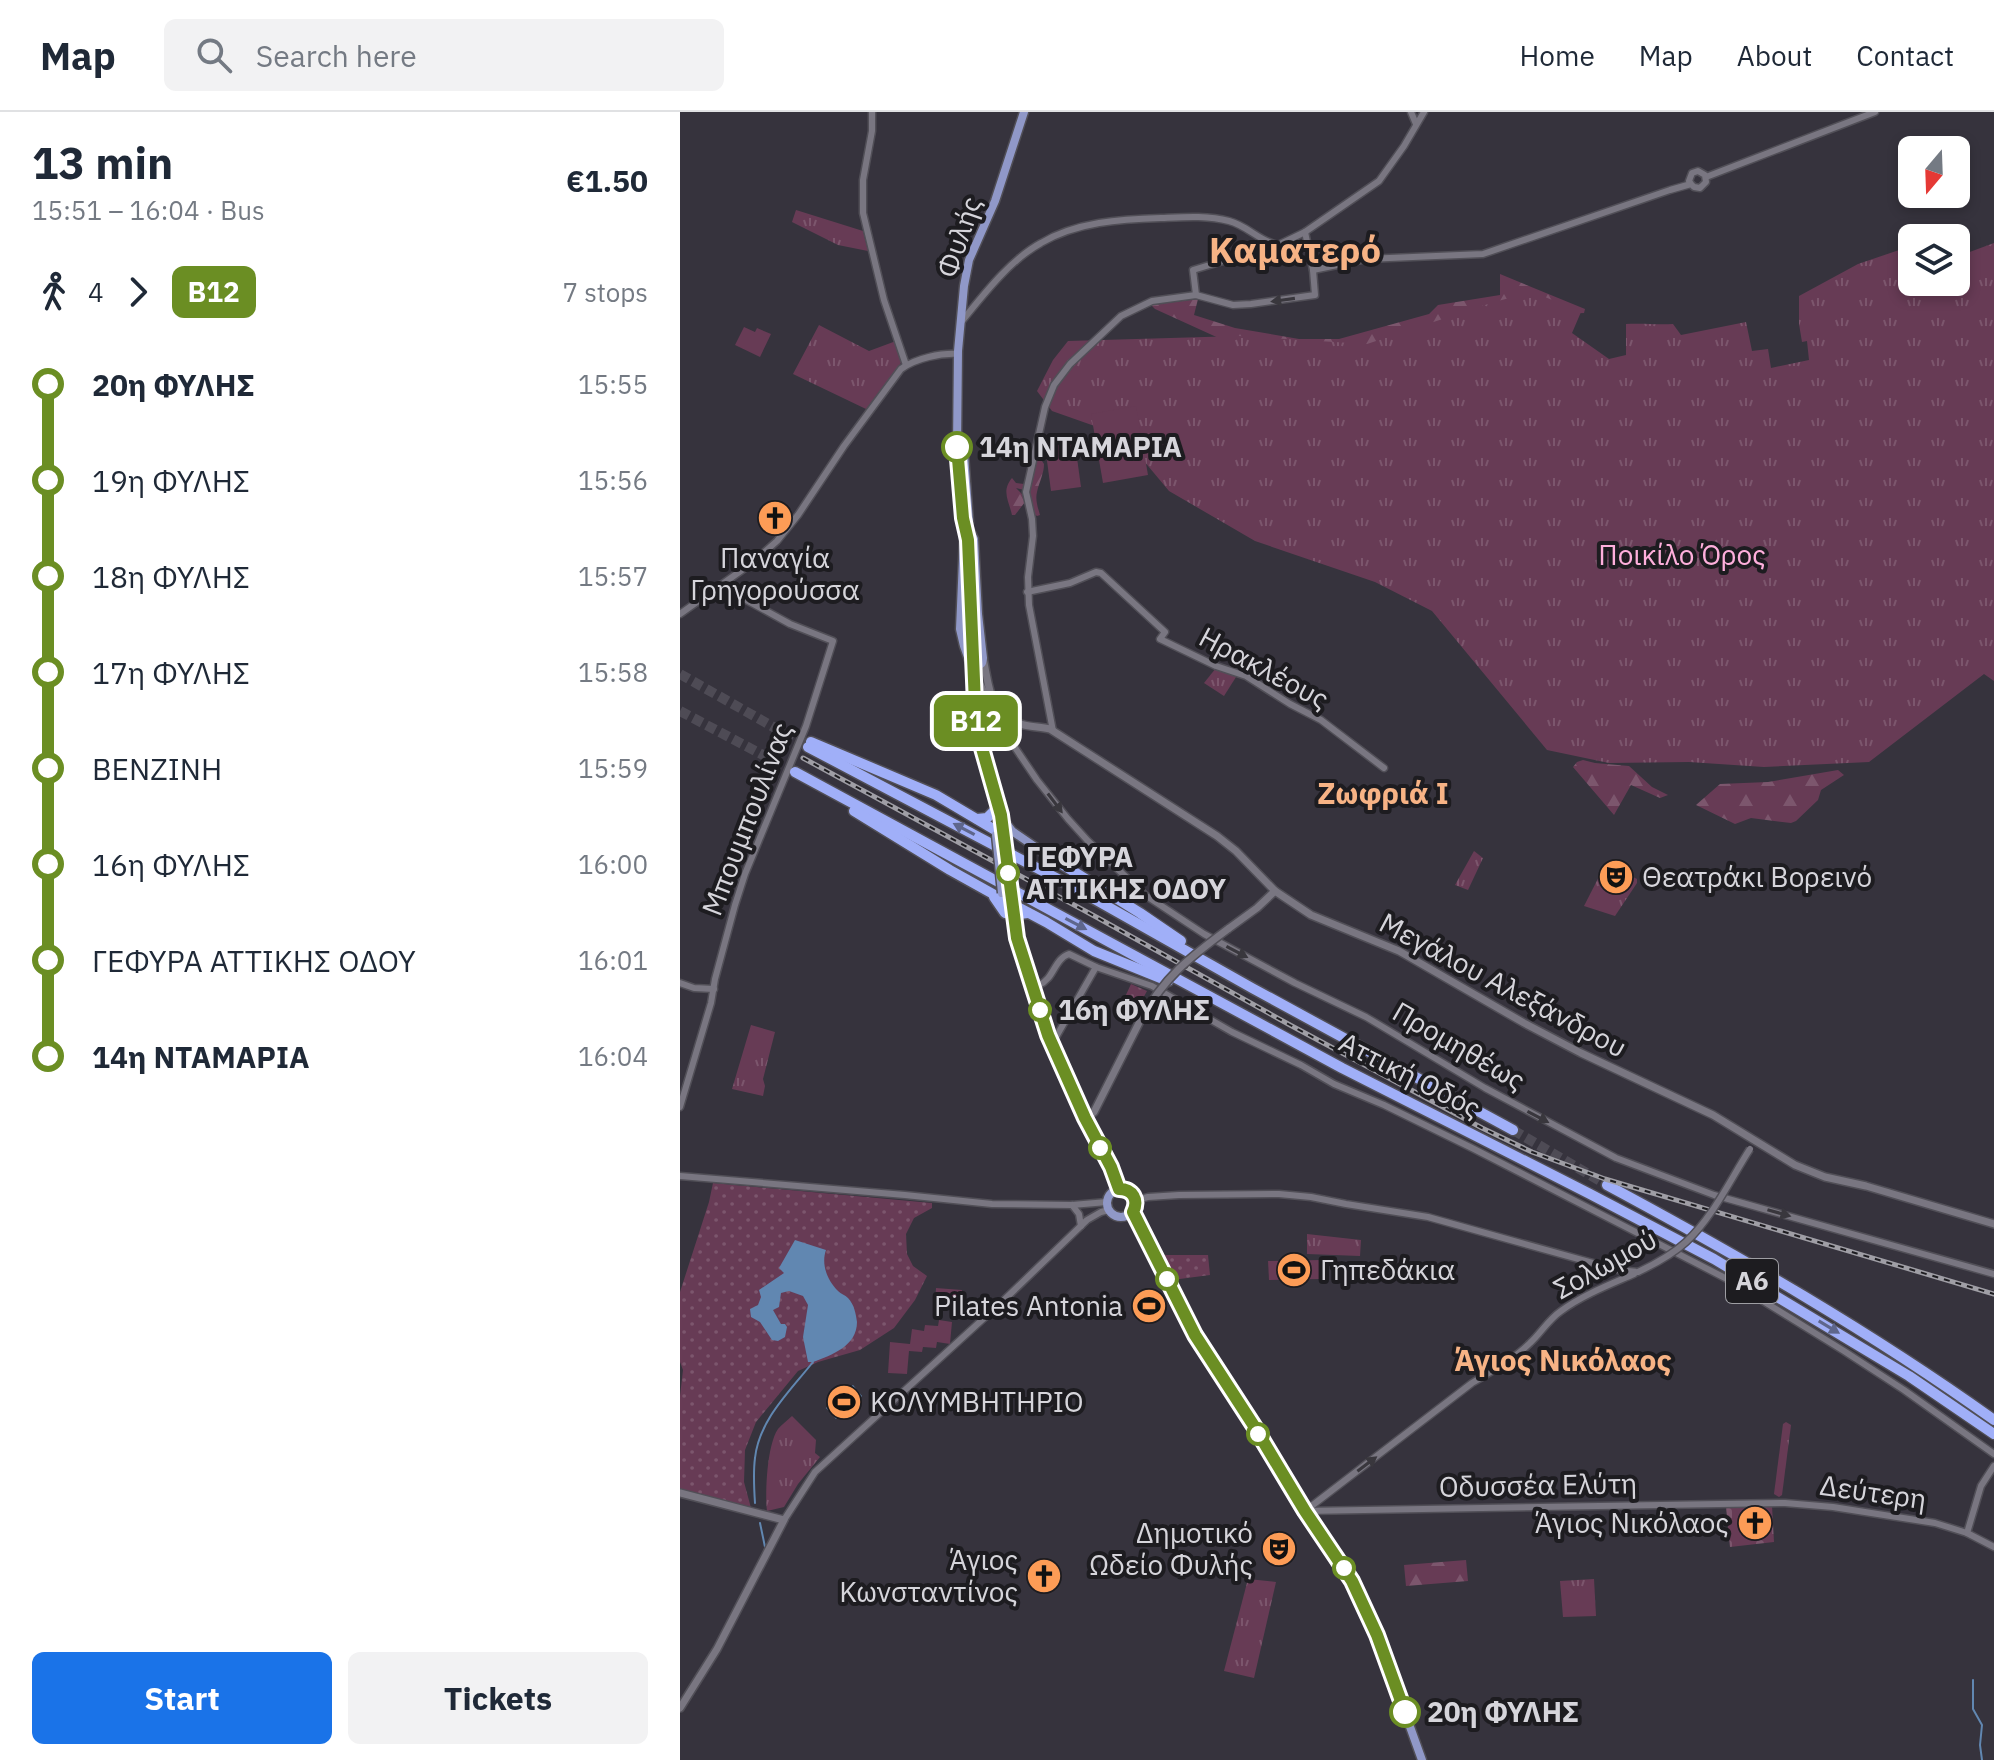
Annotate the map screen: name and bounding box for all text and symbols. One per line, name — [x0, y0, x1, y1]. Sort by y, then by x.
search box — [164, 19, 724, 91]
text: Map — [40, 31, 116, 80]
icon: search — [192, 33, 236, 77]
text: Search here — [256, 36, 417, 75]
text: Home — [1519, 37, 1595, 74]
text: Map — [1639, 37, 1693, 74]
text: About — [1737, 37, 1812, 74]
text: Contact — [1856, 37, 1954, 74]
text: 13 min — [32, 134, 173, 191]
north arrow — [1898, 136, 1970, 208]
map controls — [1898, 136, 1970, 296]
text: €1.50 — [566, 161, 648, 200]
street label: Φυλής — [927, 191, 990, 282]
text: 15:51 – 16:04 · Bus — [32, 193, 265, 227]
button: layers — [1898, 224, 1970, 296]
district label: Καματερό — [1209, 226, 1381, 273]
icon: walk — [32, 270, 76, 314]
icon: forward — [116, 270, 160, 314]
text: Β12 — [188, 273, 240, 310]
text: 4 — [88, 275, 104, 309]
text: 7 stops — [562, 275, 648, 309]
one-way arrow — [1270, 294, 1295, 307]
text: 20η ΦΥΛΗΣ — [92, 365, 255, 404]
text: 15:55 — [578, 367, 648, 401]
place label: 14η ΝΤΑΜΑΡΙΑ — [979, 428, 1182, 465]
marker: 14η ΝΤΑΜΑΡΙΑ — [942, 432, 972, 462]
text: 19η ΦΥΛΗΣ — [92, 461, 250, 500]
text: 15:56 — [578, 463, 648, 497]
church icon: Παναγία Γρηγορούσσα — [756, 499, 794, 537]
park label: Ποικίλο Όρος — [1598, 536, 1766, 573]
place label: Παναγία Γρηγορούσσα — [690, 539, 860, 608]
text: 18η ΦΥΛΗΣ — [92, 557, 250, 596]
text: 15:57 — [578, 559, 648, 593]
street label: Ηρακλέους — [1193, 618, 1335, 717]
text: 17η ΦΥΛΗΣ — [92, 653, 250, 692]
text: 15:58 — [578, 655, 648, 689]
line badge: Β12 — [930, 695, 1022, 747]
text: Β12 — [950, 702, 1002, 739]
street label: Μπουμπουλίνας — [693, 717, 800, 921]
text: ΒΕΝΖΙΝΗ — [92, 749, 222, 788]
text: 15:59 — [578, 751, 648, 785]
district label: Ζωφριά Ι — [1317, 773, 1449, 812]
one-way arrow — [1047, 793, 1063, 813]
one-way arrow — [952, 822, 975, 835]
place label: ΓΕΦΥΡΑ ΑΤΤΙΚΗΣ ΟΔΟΥ — [1026, 838, 1226, 907]
text: 16η ΦΥΛΗΣ — [92, 845, 250, 884]
text: 16:00 — [578, 847, 648, 881]
theatre icon: Θεατράκι Βορεινό — [1597, 858, 1635, 896]
place label: Θεατράκι Βορεινό — [1642, 858, 1872, 895]
marker: ΓΕΦΥΡΑ ΑΤΤΙΚΗΣ ΟΔΟΥ — [997, 862, 1019, 884]
street label: Μεγάλου Αλεξάνδρου — [1373, 904, 1633, 1065]
one-way arrow — [1065, 917, 1087, 931]
text: ΓΕΦΥΡΑ ΑΤΤΙΚΗΣ ΟΔΟΥ — [92, 941, 416, 980]
text: 16:01 — [578, 943, 648, 977]
one-way arrow — [1225, 945, 1248, 959]
place label: 16η ΦΥΛΗΣ — [1058, 991, 1210, 1028]
street label: Προμηθέως — [1386, 993, 1532, 1098]
marker: 16η ΦΥΛΗΣ — [1029, 999, 1051, 1021]
street label: Αττική Οδός — [1333, 1023, 1487, 1126]
text: 14η ΝΤΑΜΑΡΙΑ — [92, 1037, 310, 1076]
text: 16:04 — [578, 1039, 648, 1073]
one-way arrow — [1527, 1110, 1550, 1124]
unlabelled marker — [1089, 1137, 1111, 1159]
one-way arrow — [1767, 1208, 1792, 1220]
street label: Σολωμού — [1546, 1220, 1663, 1307]
sports icon: Γηπεδάκια — [1275, 1251, 1313, 1289]
place label: Γηπεδάκια — [1320, 1251, 1455, 1288]
road number: Α6 — [1726, 1259, 1778, 1303]
unlabelled marker — [1156, 1268, 1178, 1290]
place label: Pilates Antonia — [934, 1287, 1123, 1324]
sports icon: Pilates Antonia — [1130, 1287, 1168, 1325]
one-way arrow — [1818, 1320, 1840, 1334]
district label: Άγιος Νικόλαος — [1454, 1340, 1672, 1379]
sports icon: ΚΟΛΥΜΒΗΤΗΡΙΟ — [825, 1383, 863, 1421]
place label: ΚΟΛΥΜΒΗΤΗΡΙΟ — [870, 1383, 1084, 1420]
unlabelled marker — [1247, 1423, 1269, 1445]
one-way arrow — [1357, 1456, 1377, 1473]
street label: Οδυσσέα Ελύτη — [1438, 1464, 1638, 1505]
street label: Δεύτερη — [1817, 1466, 1929, 1517]
place label: Άγιος Νικόλαος — [1535, 1504, 1729, 1541]
church icon: Άγιος Νικόλαος — [1736, 1504, 1774, 1542]
place label: Δημοτικό Ωδείο Φυλής — [1089, 1514, 1253, 1583]
theatre icon: Δημοτικό Ωδείο Φυλής — [1260, 1530, 1298, 1568]
place label: Άγιος Κωνσταντίνος — [839, 1541, 1018, 1610]
church icon: Άγιος Κωνσταντίνος — [1025, 1557, 1063, 1595]
unlabelled marker — [1333, 1557, 1355, 1579]
button: Start — [32, 1652, 332, 1744]
button: Tickets — [348, 1652, 648, 1744]
place label: 20η ΦΥΛΗΣ — [1427, 1693, 1579, 1730]
marker: 20η ΦΥΛΗΣ — [1390, 1697, 1420, 1727]

